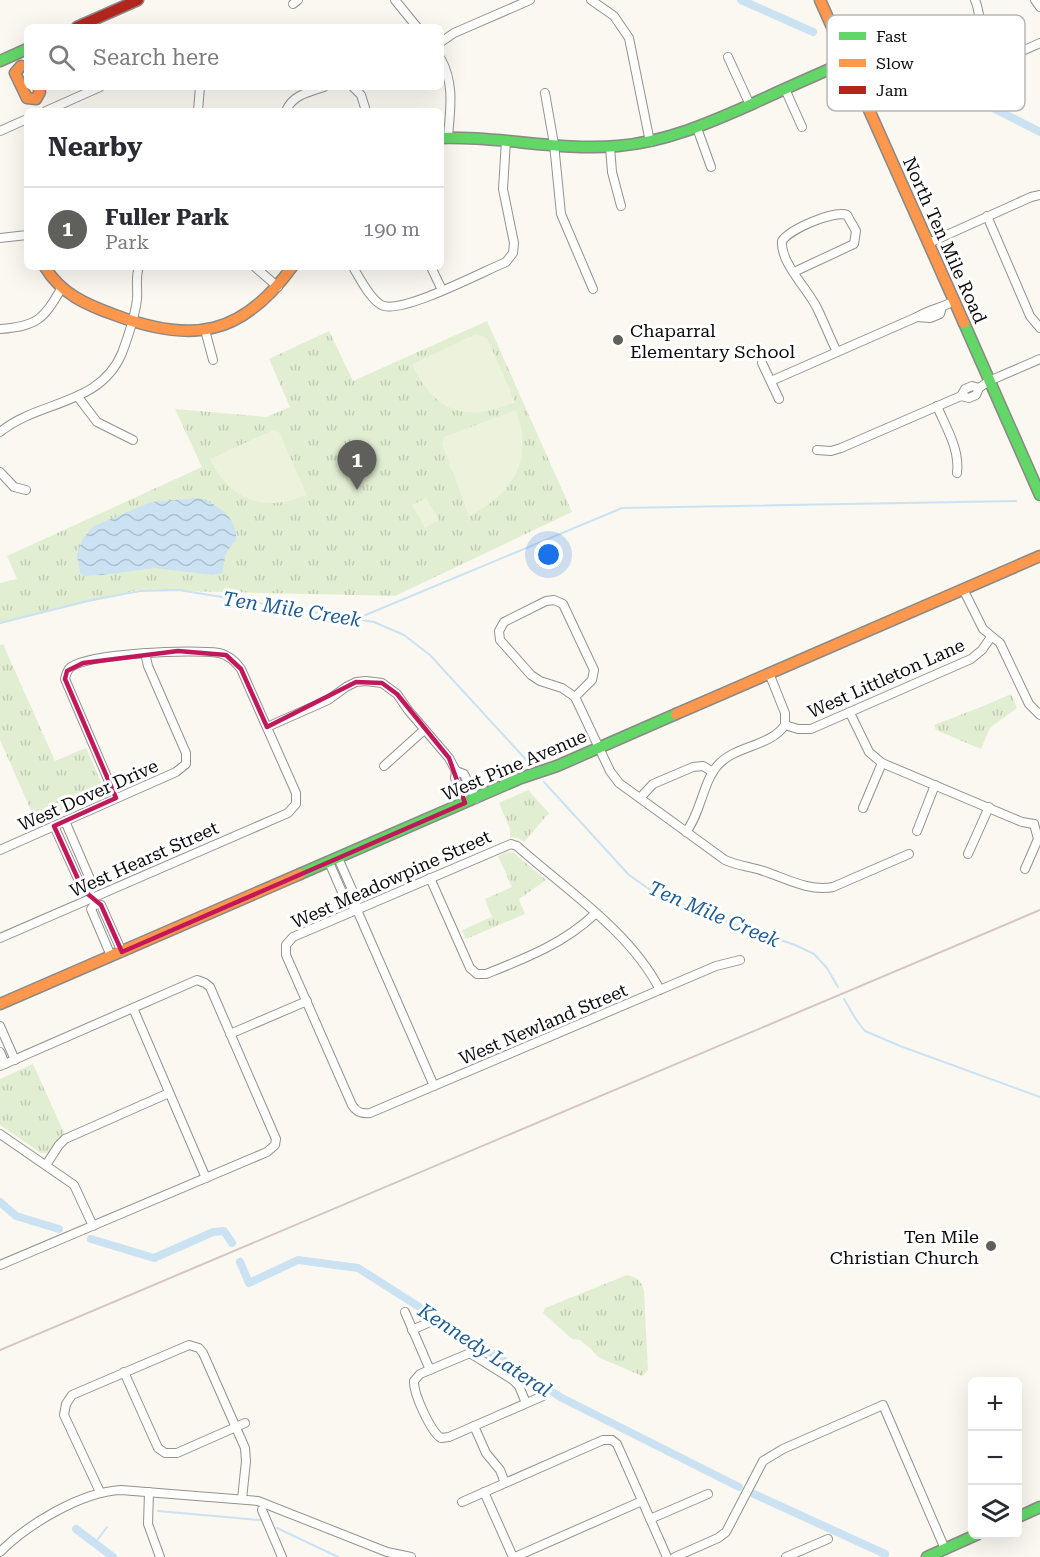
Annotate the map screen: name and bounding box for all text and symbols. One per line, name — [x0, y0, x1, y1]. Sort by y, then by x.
legend — [827, 15, 1025, 111]
search box — [24, 24, 444, 90]
text: Fast — [876, 27, 907, 46]
icon: search — [45, 41, 78, 74]
text: Search here — [93, 45, 219, 70]
text: Slow — [876, 54, 914, 73]
text: Jam — [876, 81, 908, 100]
text: Nearby — [48, 132, 142, 162]
street label: North Ten Mile Road — [899, 154, 991, 327]
text: Fuller Park — [105, 205, 229, 230]
text: 1 — [62, 217, 73, 241]
text: 190 m — [363, 217, 420, 241]
text: Park — [105, 230, 149, 254]
place label: Chaparral Elementary School — [630, 320, 795, 362]
marker: Chaparral Elementary School — [611, 333, 625, 347]
pin: 1 — [338, 440, 376, 490]
your location — [534, 540, 563, 569]
water label: Ten Mile Creek — [221, 586, 363, 632]
street label: West Littleton Lane — [804, 634, 968, 722]
street label: West Pine Avenue — [438, 725, 590, 805]
street label: West Dover Drive — [15, 755, 161, 835]
street label: West Hearst Street — [66, 817, 222, 901]
street label: West Meadowpine Street — [288, 825, 494, 933]
water label: Ten Mile Creek — [645, 876, 783, 952]
street label: West Newland Street — [456, 979, 631, 1069]
place label: Ten Mile Christian Church — [830, 1226, 979, 1268]
marker: Ten Mile Christian Church — [984, 1239, 998, 1253]
water label: Kennedy Lateral — [413, 1297, 556, 1402]
map controls — [968, 1377, 1022, 1539]
button: + — [968, 1377, 1022, 1431]
button: − — [968, 1431, 1022, 1485]
button: layers — [968, 1485, 1022, 1539]

